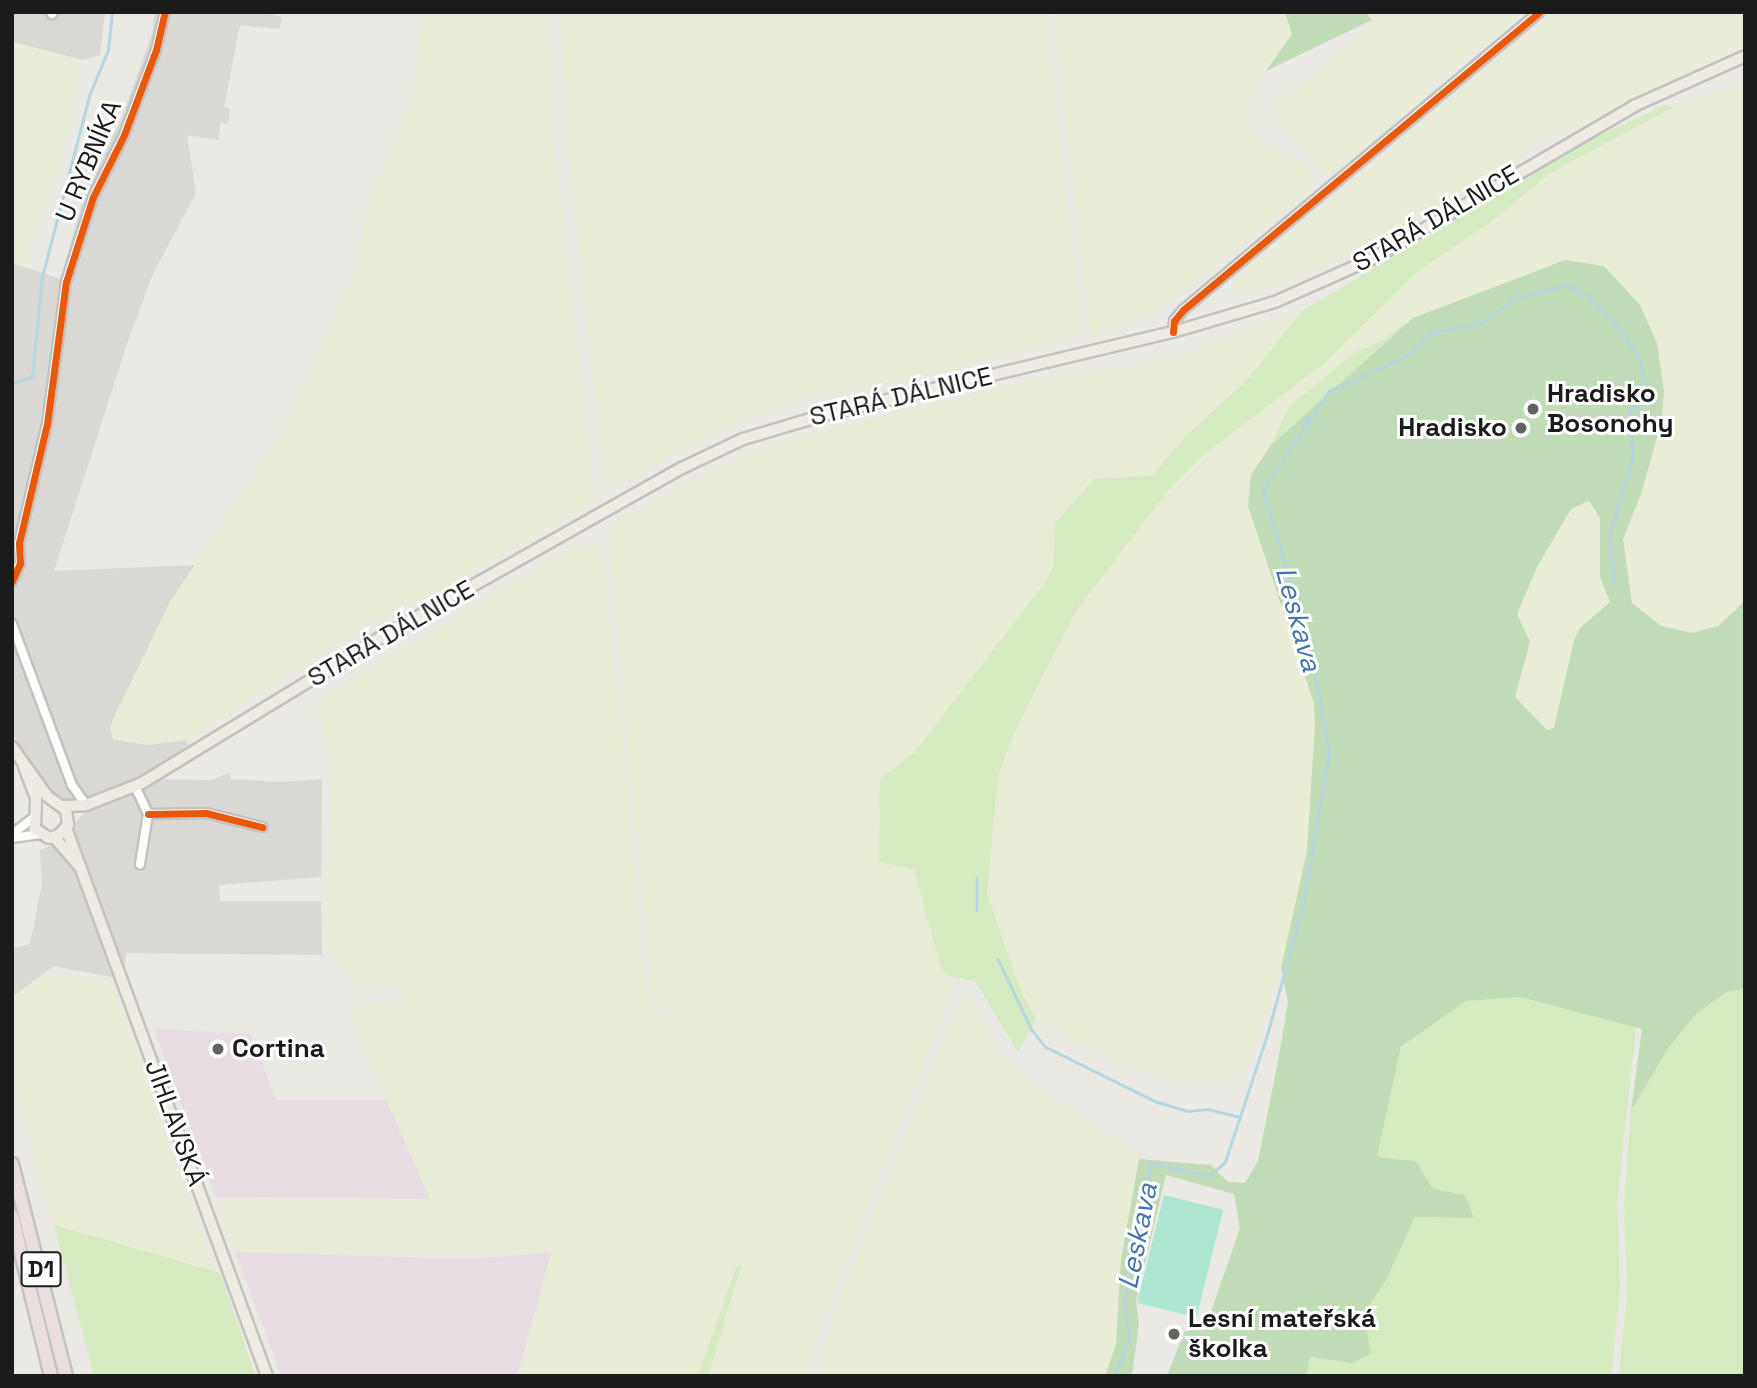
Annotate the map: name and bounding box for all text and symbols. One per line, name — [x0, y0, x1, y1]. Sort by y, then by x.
street label: U RYBNÍKA — [49, 96, 129, 226]
street label: STARÁ DÁLNICE — [1347, 159, 1525, 279]
street label: STARÁ DÁLNICE — [806, 361, 996, 433]
place label: Hradisko Bosonohy — [1547, 378, 1673, 440]
marker: Hradisko Bosonohy — [1525, 401, 1541, 417]
place label: Hradisko — [1398, 412, 1507, 444]
marker: Hradisko — [1513, 420, 1529, 436]
water label: Leskava — [1269, 563, 1329, 675]
street label: STARÁ DÁLNICE — [302, 574, 480, 694]
place label: Cortina — [232, 1033, 325, 1065]
marker: Cortina — [210, 1041, 226, 1057]
street label: JIHLAVSKÁ — [138, 1056, 212, 1190]
water label: Leskava — [1110, 1180, 1164, 1292]
road number: D1 — [20, 1248, 62, 1289]
place label: Lesní mateřská školka — [1188, 1303, 1376, 1364]
marker: Lesní mateřská školka — [1166, 1326, 1182, 1342]

